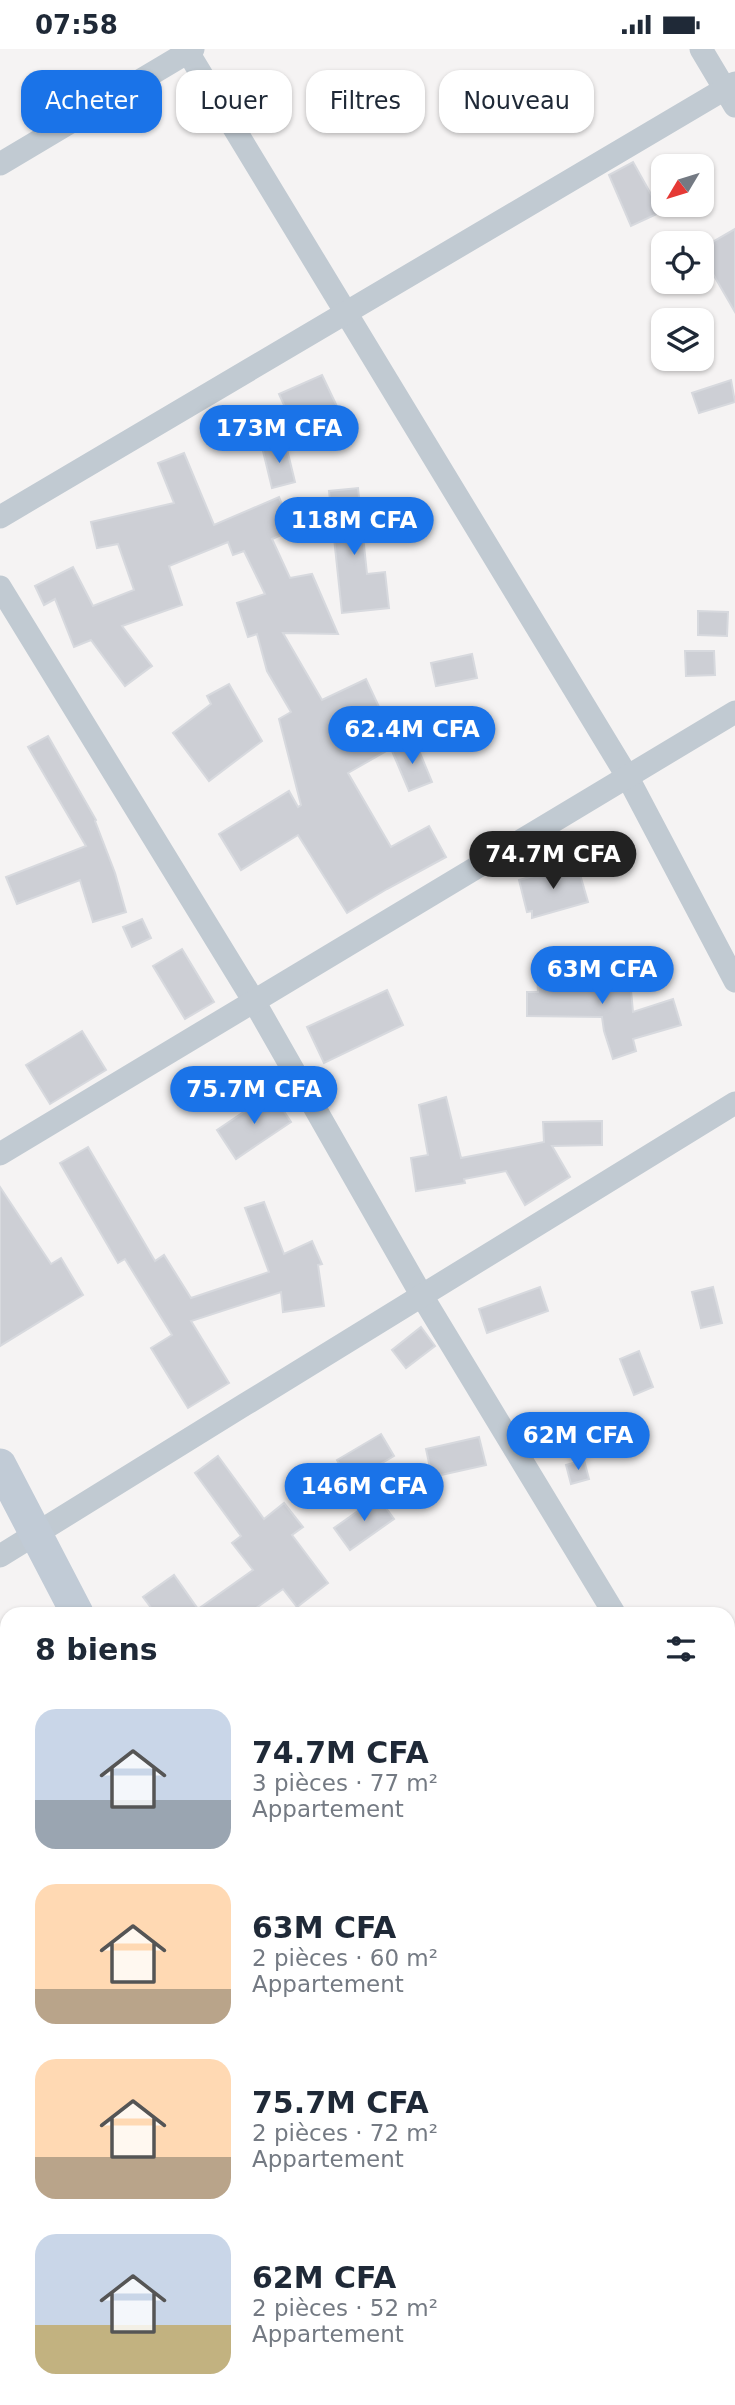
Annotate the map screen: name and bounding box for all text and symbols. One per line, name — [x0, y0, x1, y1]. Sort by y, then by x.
text: 07:58 — [35, 10, 118, 40]
chip: Acheter — [21, 70, 162, 133]
chip: Louer — [176, 70, 292, 133]
chip: Filtres — [306, 70, 425, 133]
chip: Nouveau — [439, 70, 594, 133]
north arrow — [651, 154, 714, 217]
map controls — [651, 154, 714, 371]
button: locate — [651, 231, 714, 294]
button: layers — [651, 308, 714, 371]
pin: 173M CFA — [207, 405, 351, 465]
text: 173M CFA — [216, 415, 342, 441]
pin: 118M CFA — [282, 497, 426, 557]
text: 118M CFA — [291, 507, 417, 533]
pin: 62.4M CFA — [332, 707, 492, 766]
text: 62.4M CFA — [344, 716, 480, 742]
pin: 74.7M CFA — [473, 831, 633, 891]
text: 74.7M CFA — [485, 841, 621, 867]
pin: 63M CFA — [537, 947, 667, 1006]
text: 63M CFA — [547, 956, 657, 982]
pin: 75.7M CFA — [174, 1067, 334, 1126]
text: 75.7M CFA — [186, 1076, 322, 1102]
pin: 62M CFA — [513, 1413, 643, 1472]
text: 62M CFA — [523, 1422, 633, 1448]
pin: 146M CFA — [292, 1463, 436, 1523]
text: 146M CFA — [301, 1473, 427, 1499]
icon: filters — [662, 1630, 700, 1668]
text: 8 biens — [35, 1632, 158, 1667]
text: 74.7M CFA — [252, 1735, 429, 1770]
icon: home — [91, 1737, 175, 1821]
text: 3 pièces · 77 m² — [252, 1770, 438, 1796]
text: Appartement — [252, 1796, 404, 1822]
text: 63M CFA — [252, 1910, 396, 1945]
icon: home — [91, 1912, 175, 1996]
text: 2 pièces · 60 m² — [252, 1945, 438, 1971]
text: Appartement — [252, 1971, 404, 1997]
text: 75.7M CFA — [252, 2085, 429, 2120]
icon: home — [91, 2087, 175, 2171]
text: 2 pièces · 72 m² — [252, 2120, 438, 2146]
text: Appartement — [252, 2146, 404, 2172]
text: 62M CFA — [252, 2260, 396, 2295]
icon: home — [91, 2262, 175, 2346]
text: 2 pièces · 52 m² — [252, 2295, 438, 2321]
text: Appartement — [252, 2321, 404, 2347]

